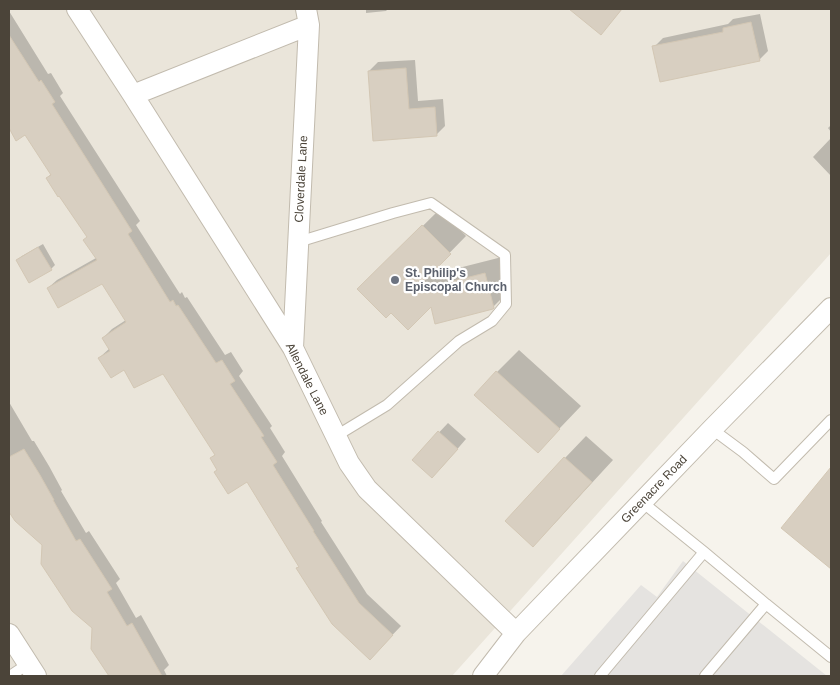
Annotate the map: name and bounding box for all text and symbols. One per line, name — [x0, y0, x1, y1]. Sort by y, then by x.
street label: Cloverdale Lane — [292, 135, 310, 223]
place label: St. Philip's Episcopal Church — [405, 266, 507, 294]
marker: St. Philip's Episcopal Church — [389, 274, 401, 286]
street label: Allendale Lane — [283, 340, 331, 418]
street label: Greenacre Road — [618, 452, 690, 526]

